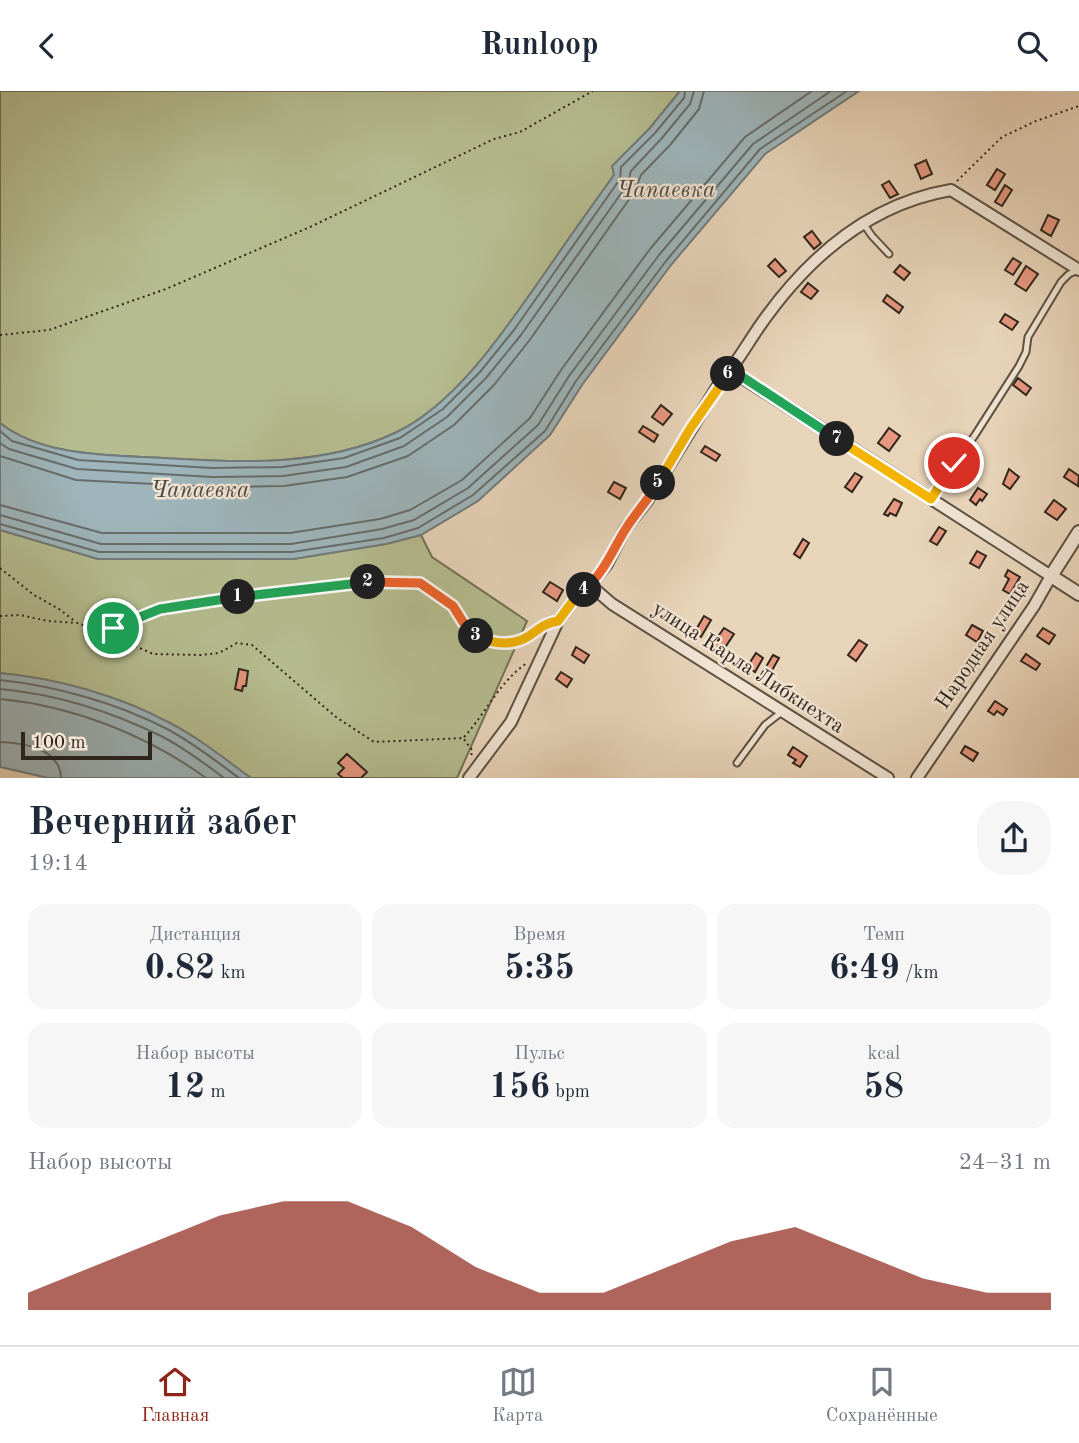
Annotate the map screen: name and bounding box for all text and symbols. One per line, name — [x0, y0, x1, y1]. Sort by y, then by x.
icon: back — [28, 27, 66, 65]
icon: search — [1013, 27, 1051, 65]
text: Runloop — [480, 30, 599, 62]
water label: Чапаевка — [617, 179, 715, 202]
pin: 6 — [710, 357, 746, 391]
text: 6 — [722, 364, 733, 383]
pin: 7 — [820, 421, 854, 457]
text: 7 — [831, 429, 842, 448]
pin — [924, 433, 984, 493]
icon: check — [935, 444, 973, 482]
pin: 5 — [640, 465, 676, 501]
text: 5 — [652, 473, 663, 492]
water label: Чапаевка — [151, 479, 249, 502]
pin: 2 — [350, 565, 386, 599]
text: 2 — [362, 572, 373, 591]
pin: 4 — [566, 573, 602, 607]
street label: Народная улица — [932, 577, 1034, 713]
pin: 1 — [220, 580, 256, 615]
text: 4 — [578, 580, 589, 599]
text: 1 — [232, 587, 243, 606]
pin — [83, 598, 143, 658]
street label: улица Карла Либкнехта — [648, 598, 848, 738]
icon: arrive — [94, 609, 132, 647]
pin: 3 — [458, 619, 494, 653]
text: 3 — [470, 626, 481, 645]
scale bar — [21, 729, 152, 761]
text: 100 m — [32, 734, 85, 753]
button: share — [977, 801, 1051, 875]
text: Вечерний забег — [28, 805, 297, 843]
text: 19:14 — [28, 852, 88, 875]
text: Дистанция — [149, 926, 241, 945]
text: Время — [513, 926, 566, 945]
text: Темп — [863, 926, 905, 945]
text: 0.82 — [145, 951, 215, 986]
text: 5:35 — [504, 951, 575, 986]
text: 6:49 — [829, 951, 900, 986]
text: km — [215, 964, 246, 983]
text: /km — [900, 964, 939, 983]
text: Набор высоты — [136, 1045, 255, 1064]
text: Пульс — [514, 1045, 565, 1064]
text: kcal — [867, 1045, 900, 1064]
text: 12 — [165, 1070, 205, 1105]
text: 156 — [489, 1070, 550, 1105]
text: 58 — [864, 1070, 904, 1105]
text: m — [205, 1083, 226, 1102]
text: bpm — [550, 1083, 590, 1102]
text: Набор высоты — [28, 1151, 172, 1174]
text: 24–31 m — [959, 1151, 1051, 1174]
tab: Главная — [141, 1363, 210, 1428]
tab: Карта — [492, 1363, 543, 1428]
tab: Сохранённые — [826, 1363, 938, 1428]

